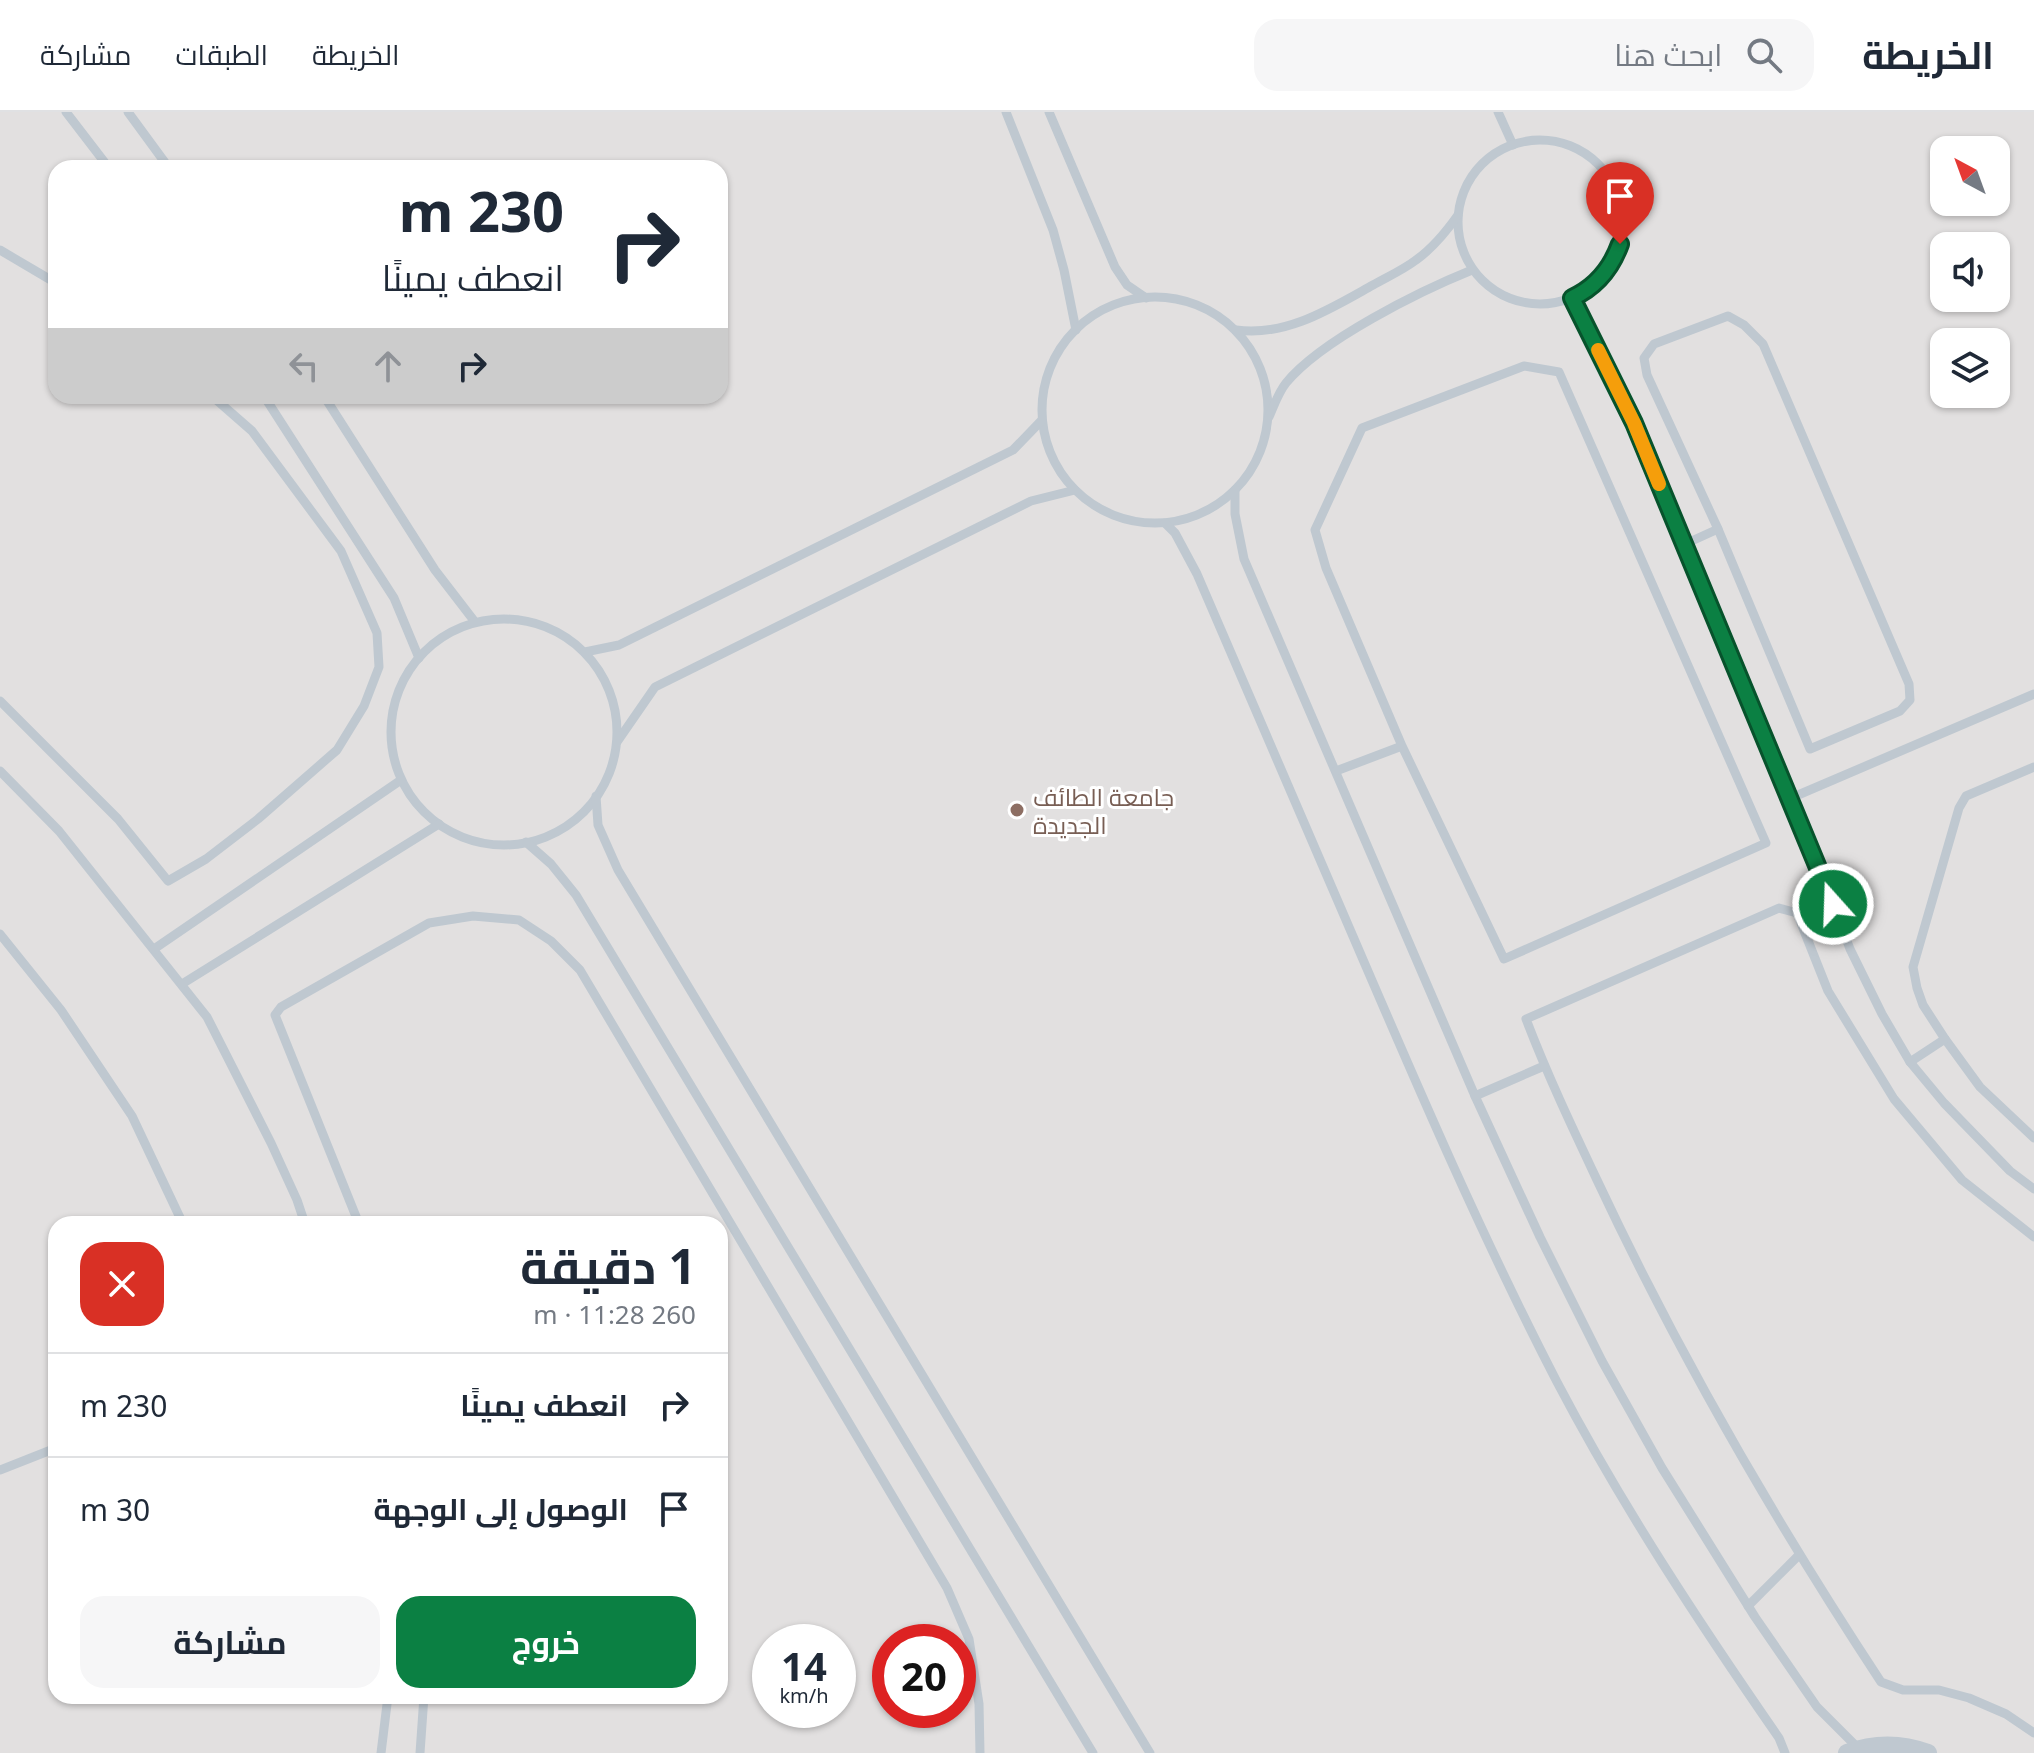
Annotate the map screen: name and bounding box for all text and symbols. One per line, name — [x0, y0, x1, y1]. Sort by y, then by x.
search box — [1254, 19, 1814, 91]
text: الخريطة — [1862, 28, 1994, 80]
icon: search — [1742, 33, 1786, 77]
text: ابحث هنا — [1614, 34, 1722, 75]
text: مشاركة — [40, 35, 131, 73]
text: الطبقات — [175, 35, 268, 73]
text: الخريطة — [312, 35, 399, 73]
north arrow — [1930, 136, 2010, 216]
map controls — [1930, 136, 2010, 408]
pin — [1586, 162, 1654, 244]
text: 230 m — [399, 172, 564, 248]
icon: arrive — [1598, 174, 1642, 218]
icon: right — [592, 192, 696, 296]
button: sound — [1930, 232, 2010, 312]
text: انعطف يمينًا — [382, 253, 564, 302]
button: layers — [1930, 328, 2010, 408]
icon: left — [282, 344, 326, 388]
icon: ahead — [366, 344, 410, 388]
icon: right — [450, 344, 494, 388]
place label: جامعة الطائف الجديدة — [1033, 780, 1174, 841]
marker: جامعة الطائف الجديدة — [1008, 801, 1026, 819]
position arrow — [1791, 862, 1875, 946]
text: 1 دقيقة — [520, 1233, 696, 1298]
button: close — [80, 1242, 164, 1326]
text: 260 m · 11:28 — [533, 1296, 696, 1332]
icon: right — [652, 1383, 696, 1427]
text: انعطف يمينًا — [460, 1384, 628, 1425]
text: 230 m — [80, 1385, 167, 1426]
icon: arrive — [652, 1487, 696, 1531]
text: الوصول إلى الوجهة — [373, 1488, 628, 1529]
text: 30 m — [80, 1489, 150, 1530]
button: مشاركة — [80, 1596, 380, 1688]
button: خروج — [396, 1596, 696, 1688]
speed limit sign: 20 — [872, 1624, 976, 1728]
text: 14 — [781, 1638, 827, 1693]
text: km/h — [779, 1682, 829, 1709]

